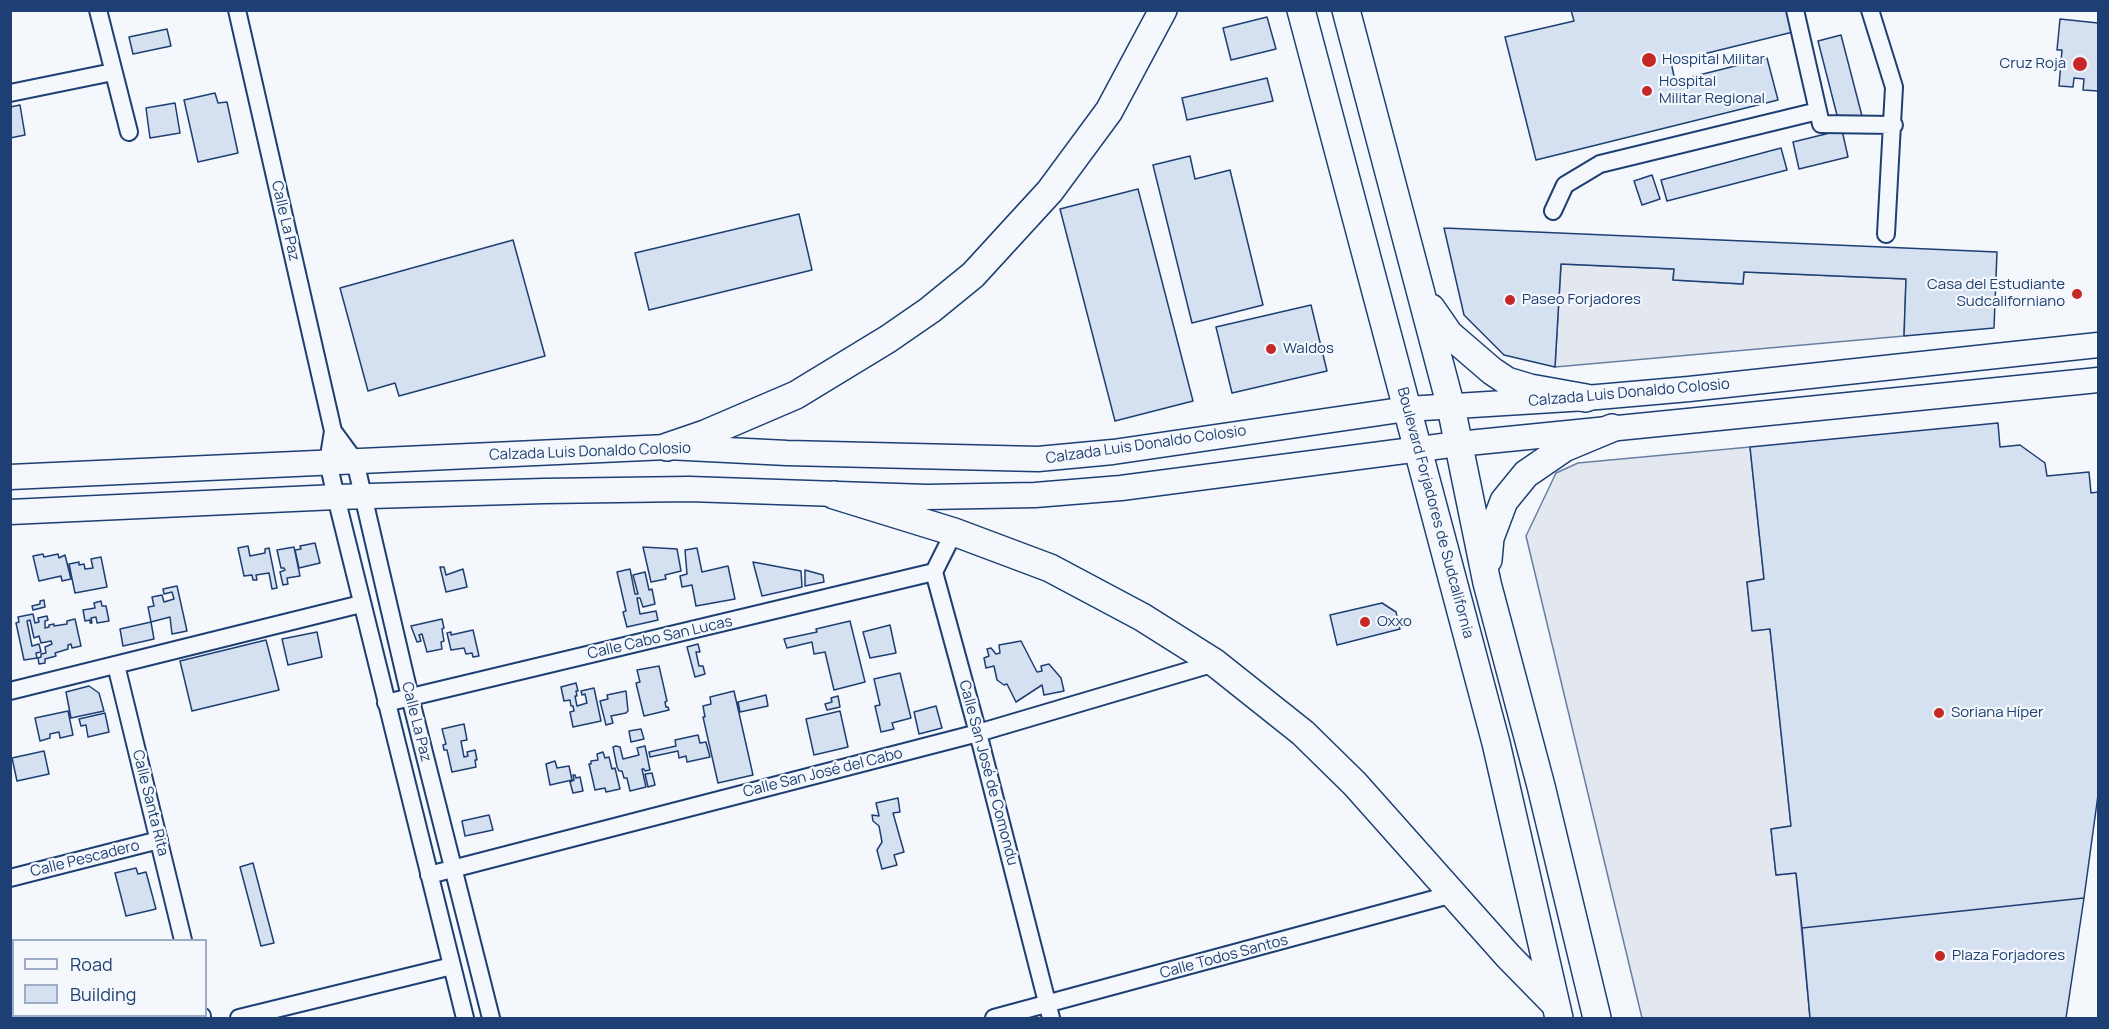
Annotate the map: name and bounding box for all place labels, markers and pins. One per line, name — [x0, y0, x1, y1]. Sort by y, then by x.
marker: Hospital Militar — [1640, 51, 1658, 69]
place label: Hospital Militar — [1662, 51, 1765, 69]
place label: Cruz Roja — [2000, 55, 2066, 73]
marker: Cruz Roja — [2071, 55, 2089, 73]
place label: Hospital Militar Regional — [1659, 73, 1765, 108]
marker: Hospital Militar Regional — [1640, 84, 1654, 98]
place label: Casa del Estudiante Sudcaliforniano — [1927, 276, 2065, 311]
marker: Casa del Estudiante Sudcaliforniano — [2070, 287, 2084, 301]
place label: Paseo Forjadores — [1522, 291, 1641, 309]
marker: Paseo Forjadores — [1503, 293, 1517, 307]
place label: Waldos — [1283, 340, 1334, 358]
marker: Waldos — [1264, 342, 1278, 356]
place label: Oxxo — [1377, 613, 1412, 631]
marker: Oxxo — [1358, 615, 1372, 629]
place label: Soriana Híper — [1951, 704, 2043, 722]
marker: Soriana Híper — [1932, 706, 1946, 720]
place label: Plaza Forjadores — [1952, 947, 2065, 965]
marker: Plaza Forjadores — [1933, 949, 1947, 963]

